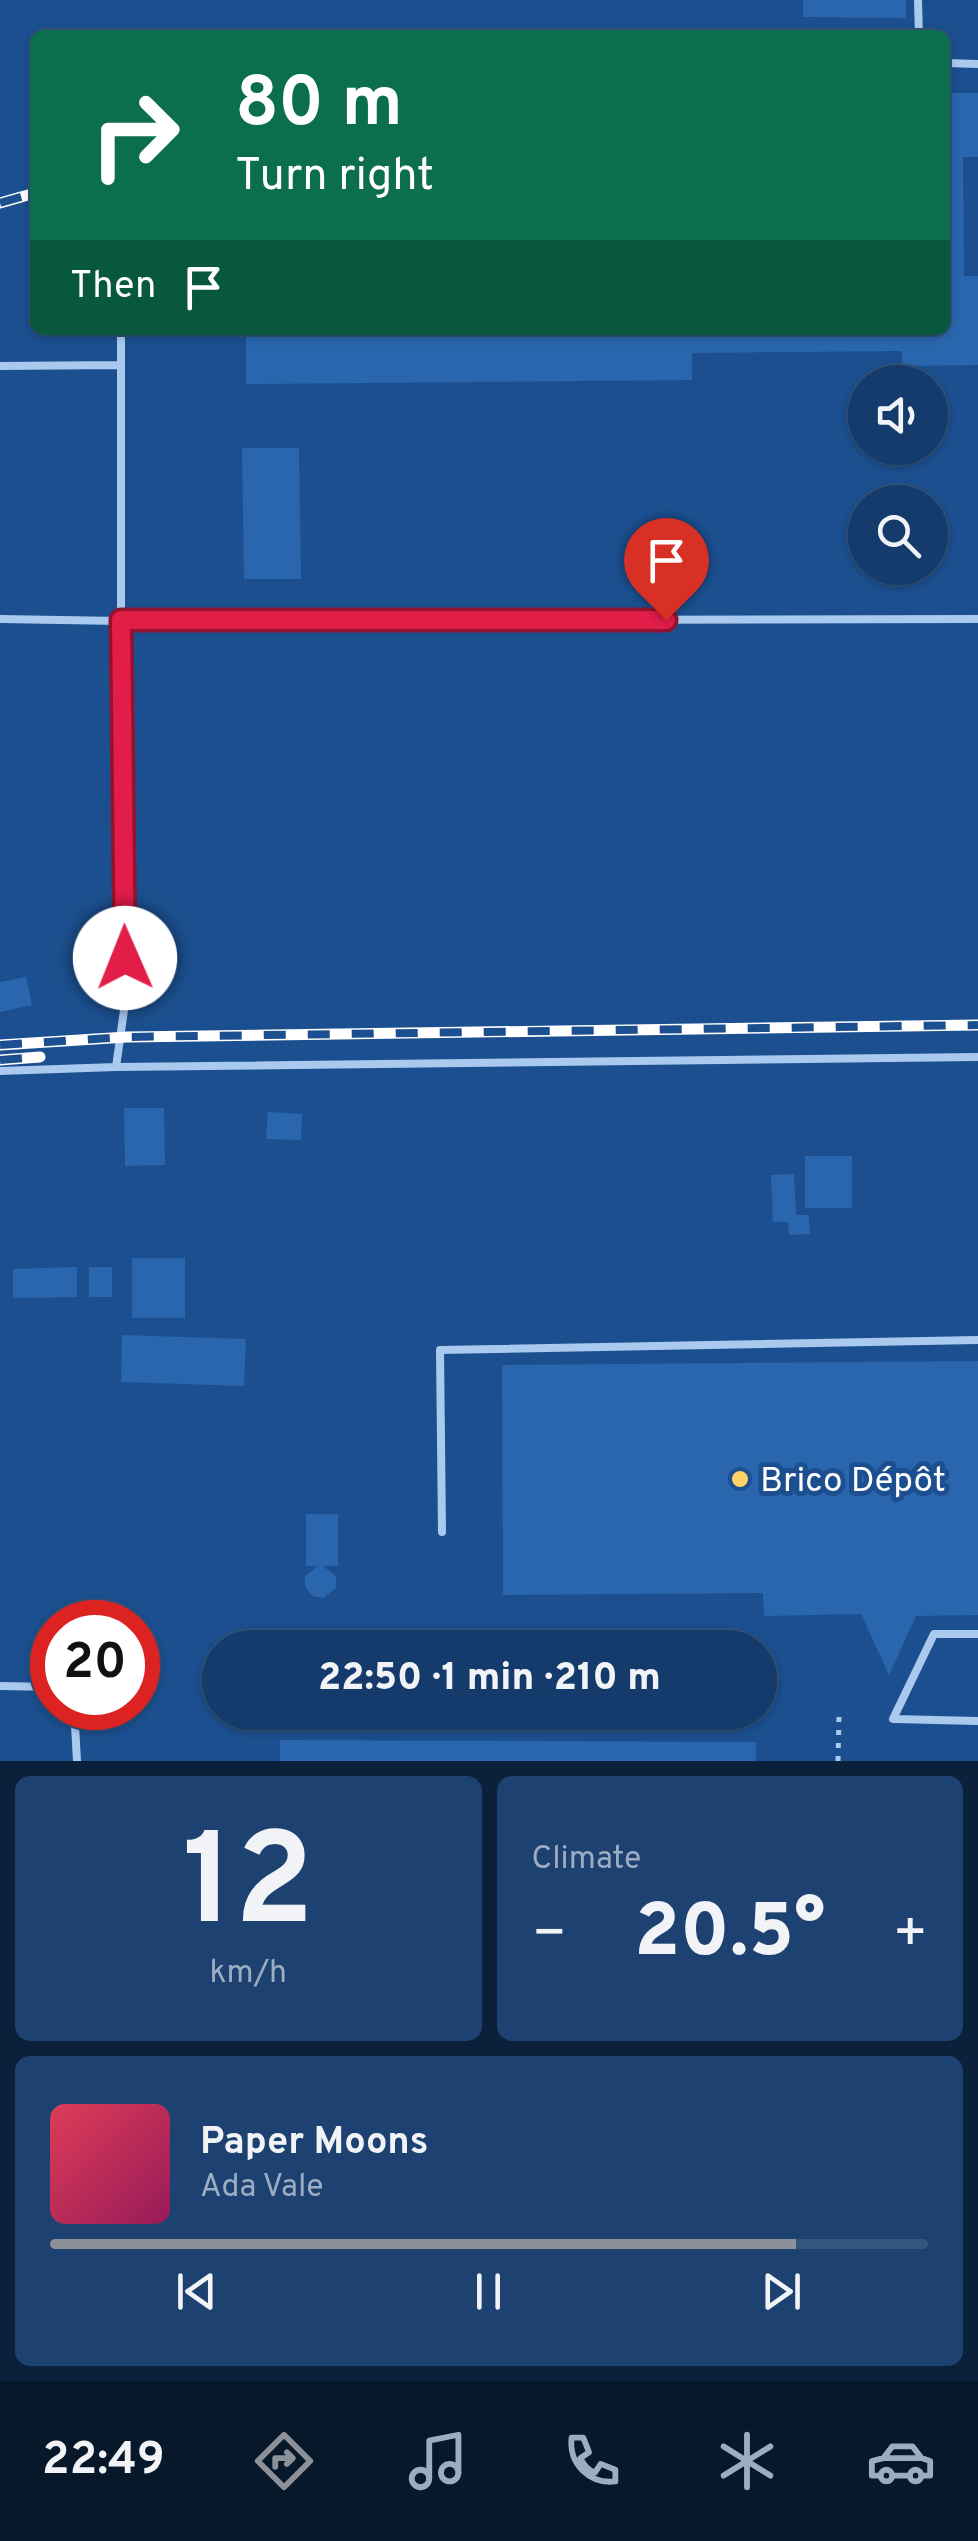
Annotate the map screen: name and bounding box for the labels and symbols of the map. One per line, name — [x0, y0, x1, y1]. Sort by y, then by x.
pin — [624, 518, 709, 621]
position arrow — [73, 906, 177, 1010]
place label: Brico Dépôt — [760, 1460, 946, 1504]
marker: Brico Dépôt — [729, 1468, 751, 1490]
speed limit sign: 20 — [30, 1600, 160, 1730]

